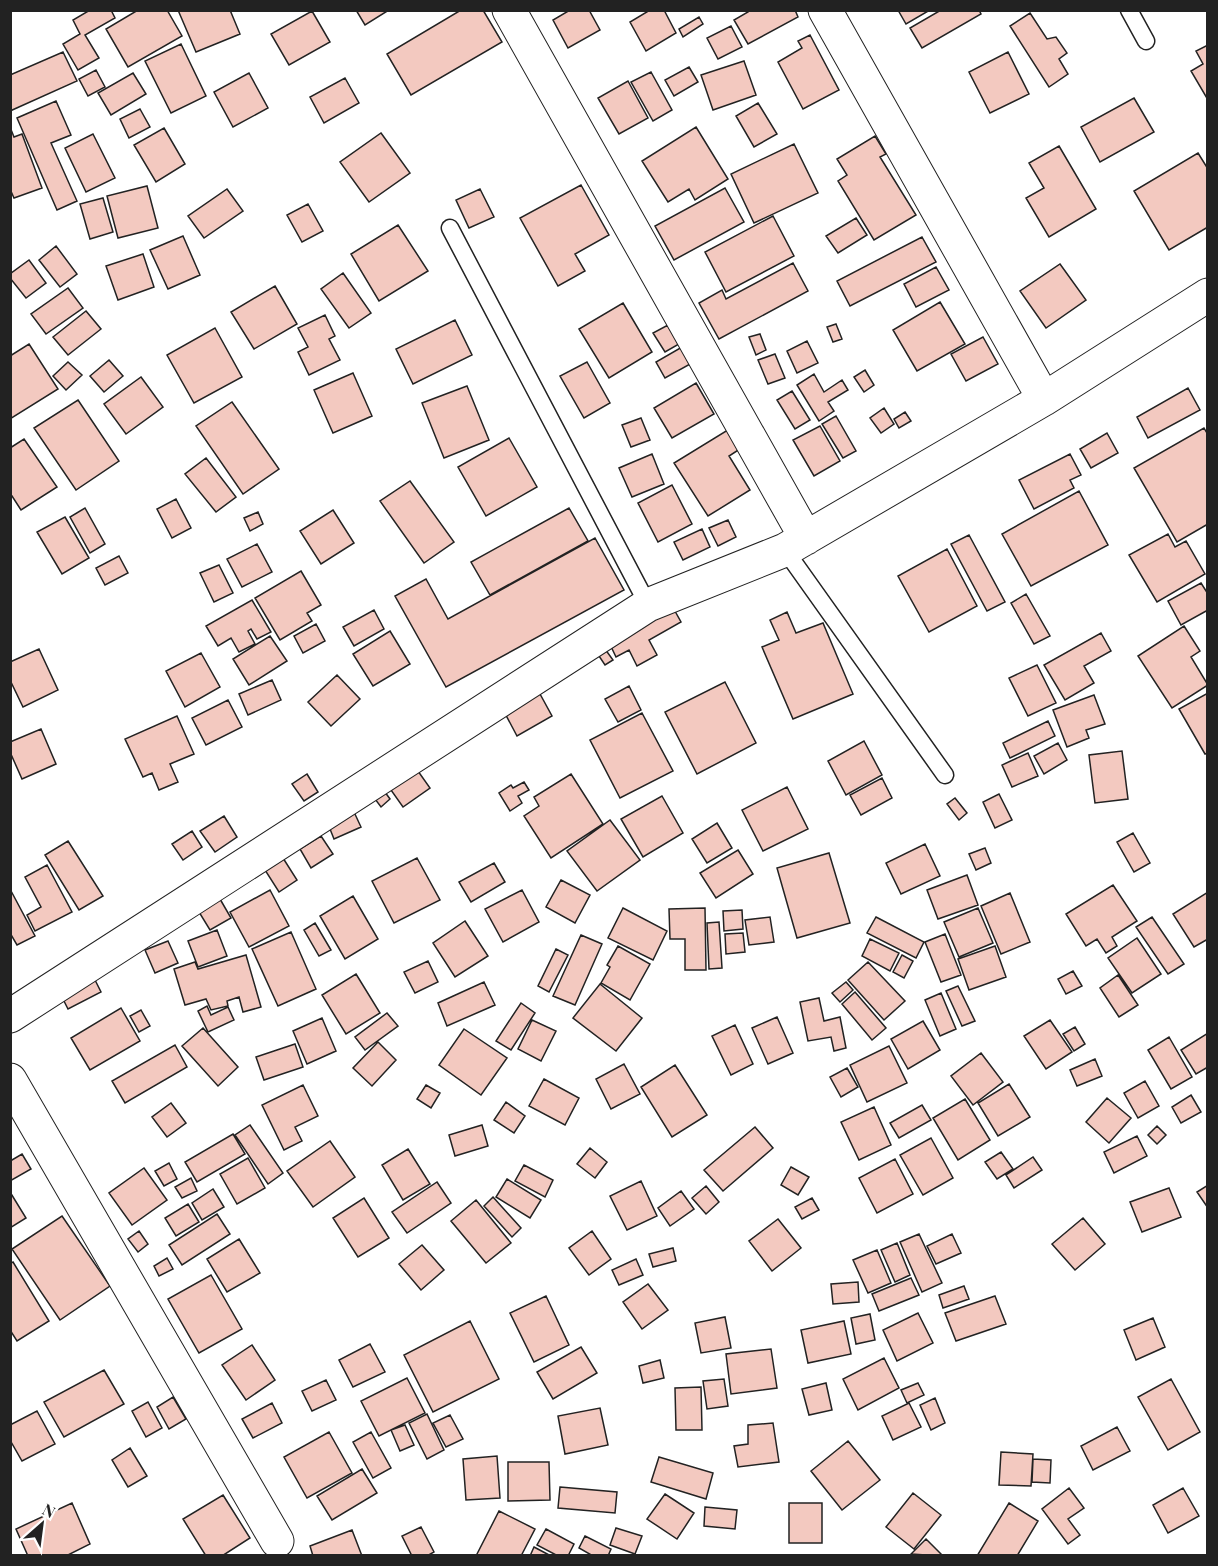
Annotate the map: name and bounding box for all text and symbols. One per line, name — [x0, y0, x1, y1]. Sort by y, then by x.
north arrow — [12, 1494, 72, 1554]
text: N — [39, 1498, 60, 1523]

